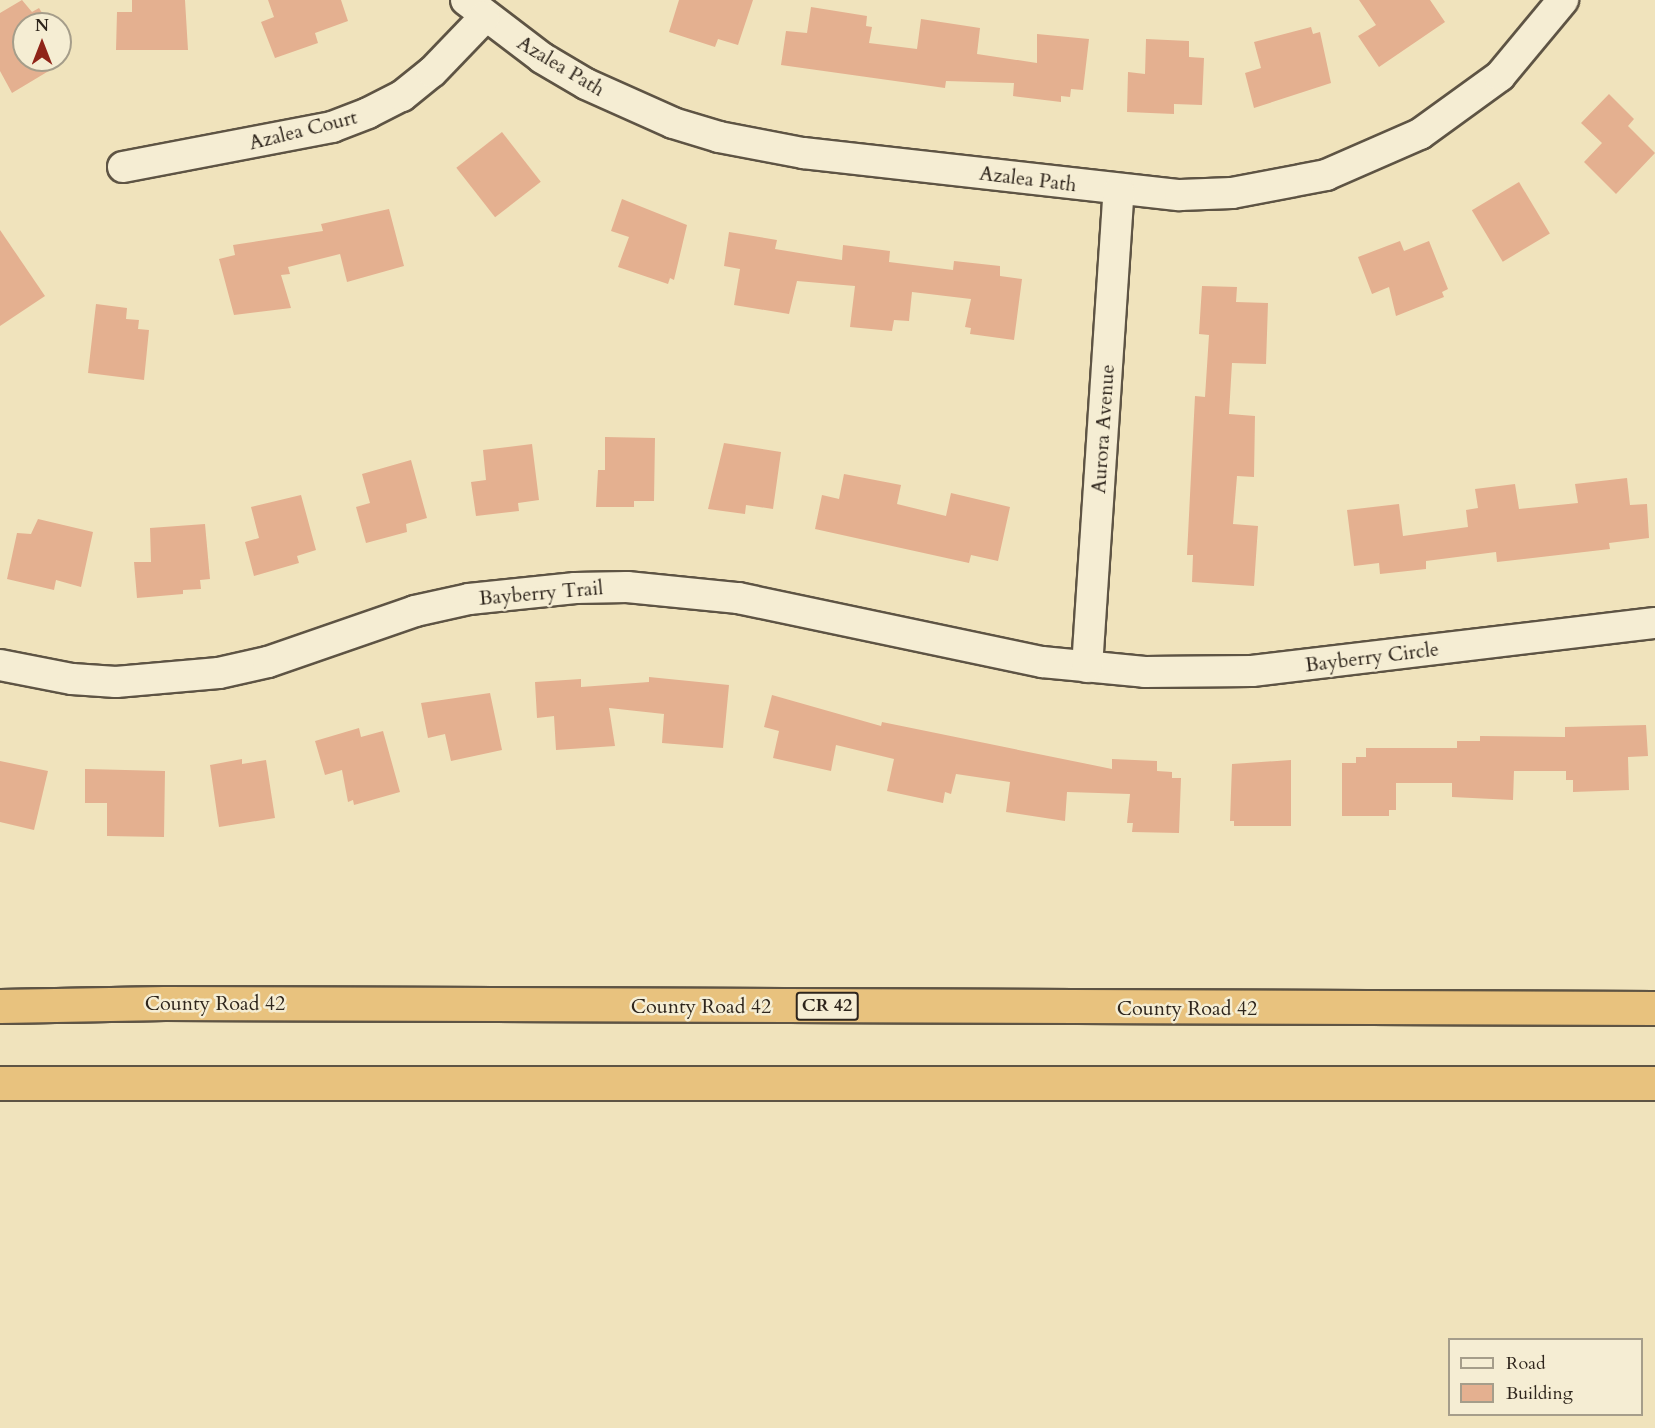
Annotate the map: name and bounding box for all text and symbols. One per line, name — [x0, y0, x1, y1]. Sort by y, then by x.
north arrow — [12, 12, 72, 72]
text: N — [35, 15, 49, 37]
street label: Azalea Path — [513, 31, 609, 101]
street label: Azalea Court — [246, 105, 360, 155]
street label: Azalea Path — [978, 161, 1078, 197]
street label: Aurora Avenue — [1087, 364, 1119, 494]
street label: Bayberry Trail — [478, 576, 604, 610]
street label: Bayberry Circle — [1304, 637, 1440, 677]
street label: County Road 42 — [145, 991, 285, 1015]
road number: CR 42 — [796, 991, 858, 1021]
street label: County Road 42 — [631, 994, 771, 1018]
street label: County Road 42 — [1117, 996, 1257, 1020]
legend — [1448, 1338, 1643, 1416]
text: Road — [1506, 1351, 1546, 1376]
text: Building — [1506, 1381, 1573, 1406]

